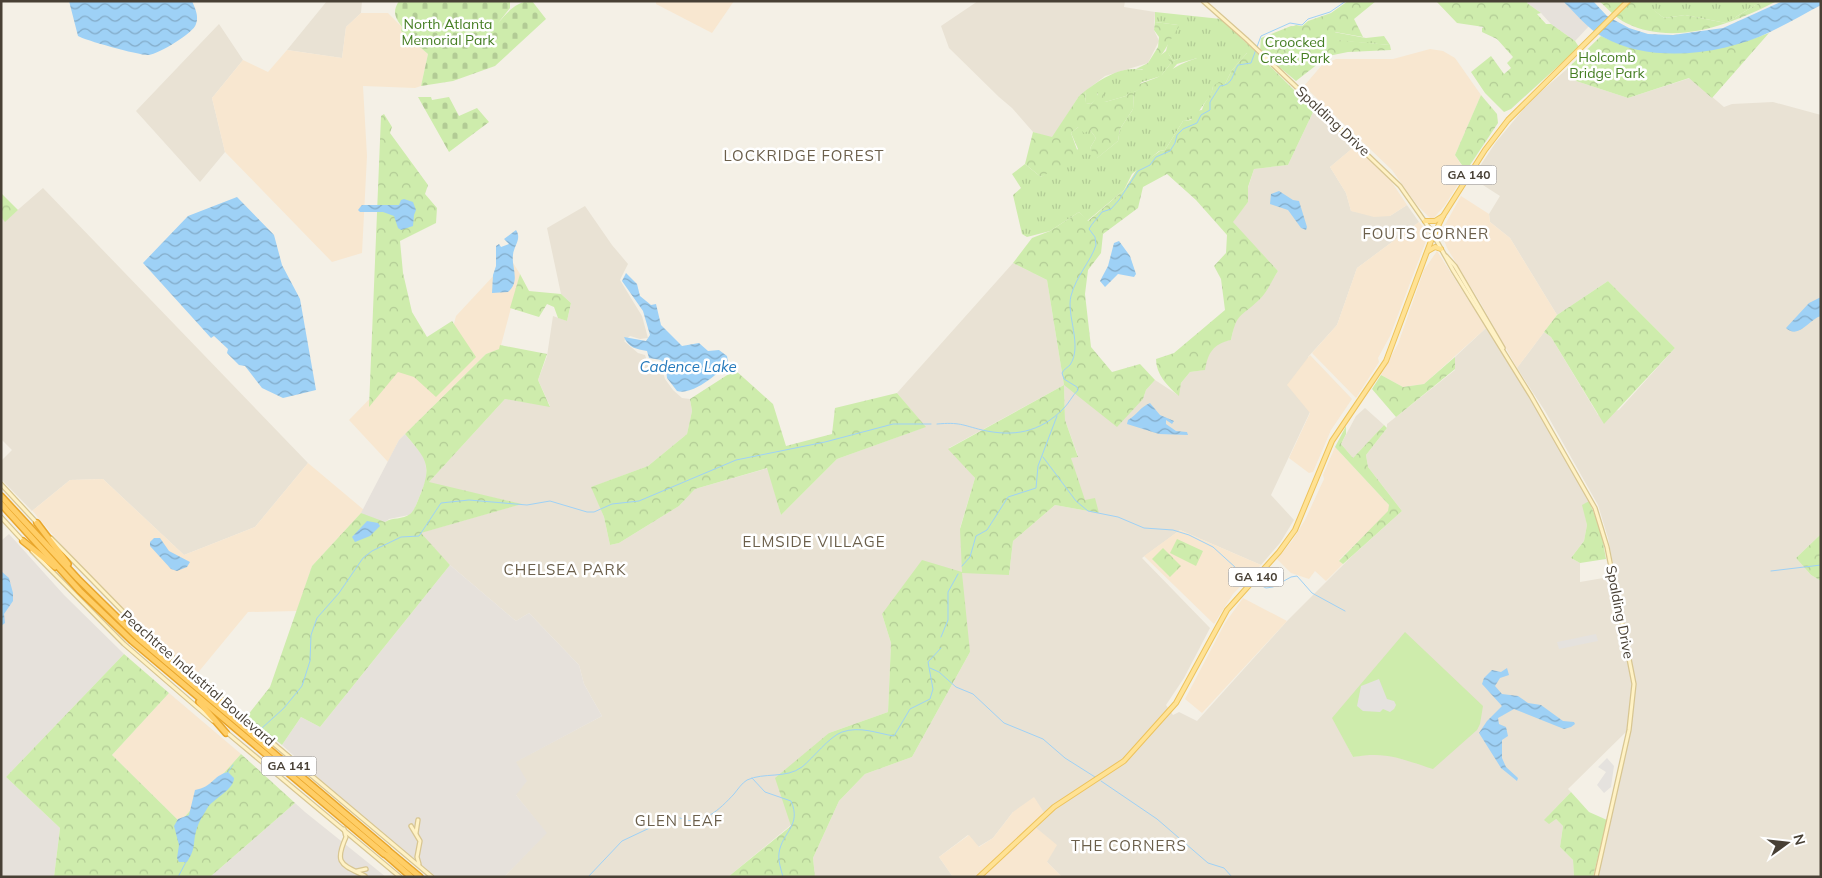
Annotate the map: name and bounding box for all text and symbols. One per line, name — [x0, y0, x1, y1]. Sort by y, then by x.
park label: North Atlanta Memorial Park — [401, 15, 495, 49]
park label: Croocked Creek Park — [1260, 33, 1331, 67]
park label: Holcomb Bridge Park — [1569, 48, 1646, 82]
street label: Spalding Drive — [1292, 82, 1374, 160]
district label: LOCKRIDGE FOREST — [723, 146, 885, 165]
road number: GA 140 — [1442, 166, 1496, 184]
district label: FOUTS CORNER — [1363, 224, 1489, 243]
water label: Cadence Lake — [639, 357, 737, 376]
district label: ELMSIDE VILLAGE — [742, 532, 886, 551]
district label: CHELSEA PARK — [504, 560, 626, 579]
street label: Spalding Drive — [1602, 564, 1638, 660]
road number: GA 140 — [1228, 568, 1284, 586]
street label: Peachtree Industrial Boulevard — [117, 606, 279, 750]
road number: GA 141 — [262, 756, 316, 776]
district label: GLEN LEAF — [635, 811, 723, 830]
north arrow — [1762, 818, 1812, 868]
text: N — [1789, 832, 1810, 847]
district label: THE CORNERS — [1071, 836, 1187, 855]

